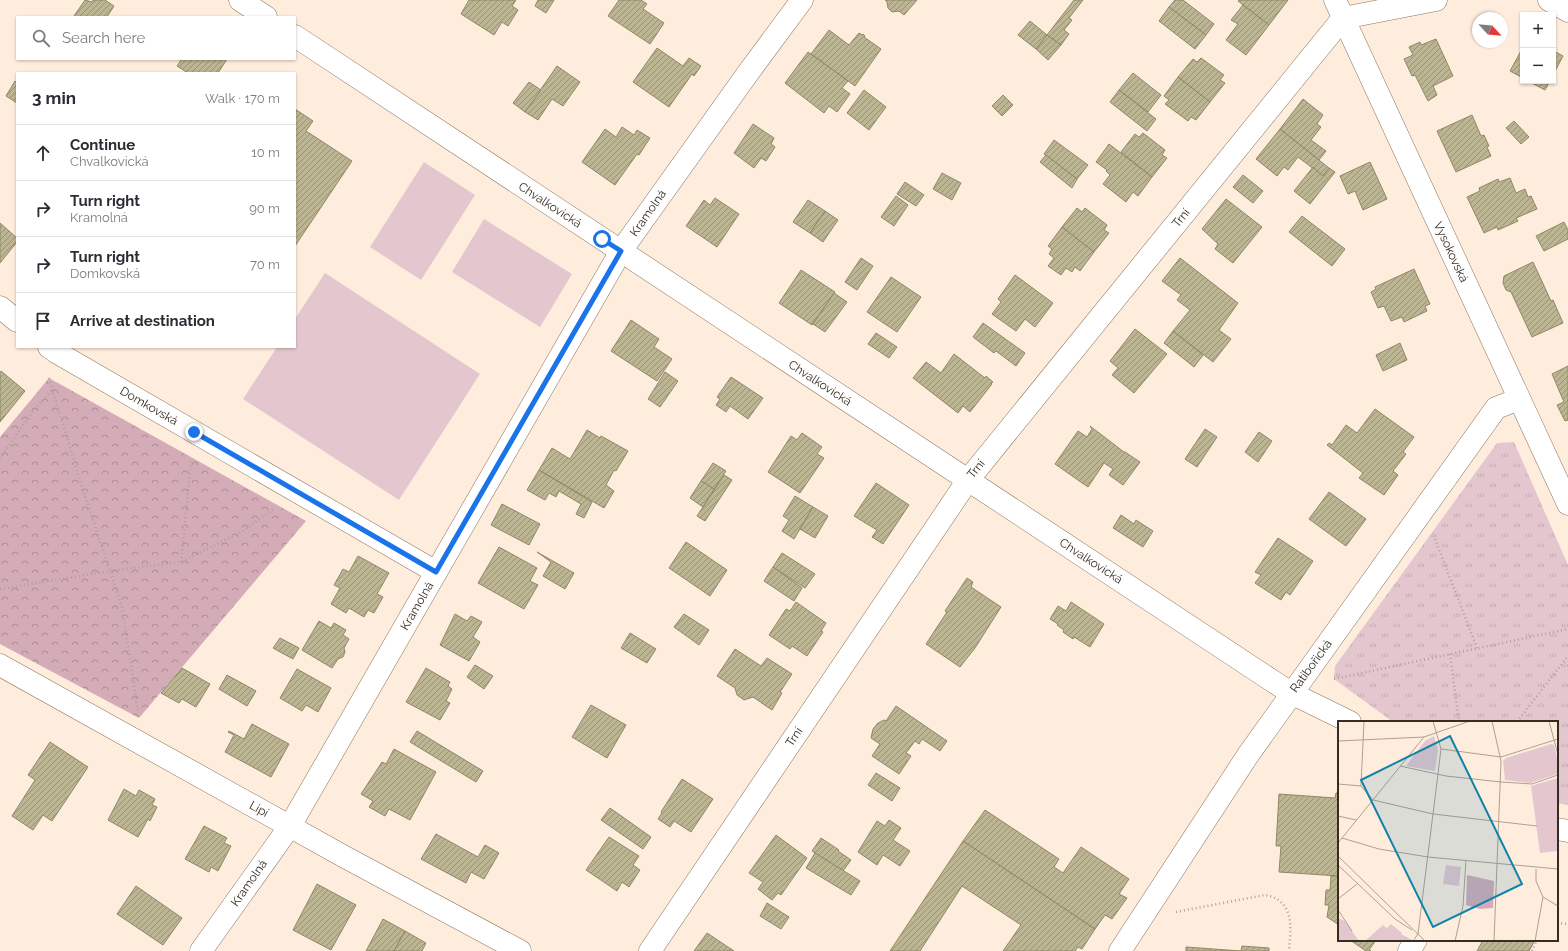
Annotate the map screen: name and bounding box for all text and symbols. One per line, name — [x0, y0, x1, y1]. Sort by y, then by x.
north arrow — [1472, 12, 1508, 48]
map controls — [1520, 12, 1556, 84]
button: + — [1520, 12, 1556, 48]
search box — [16, 16, 296, 60]
icon: search — [30, 27, 52, 49]
text: Search here — [62, 29, 145, 47]
button: − — [1520, 48, 1556, 84]
text: 3 min — [32, 88, 76, 108]
text: Walk · 170 m — [205, 91, 280, 106]
text: Continue — [70, 136, 135, 154]
icon: ahead — [32, 142, 54, 164]
text: 10 m — [251, 145, 280, 160]
text: Chvalkovická — [70, 154, 149, 169]
street label: Chvalkovická — [516, 179, 584, 231]
street label: Kramolná — [627, 187, 669, 239]
text: Turn right — [70, 192, 140, 210]
icon: right — [32, 198, 54, 220]
text: 90 m — [249, 201, 280, 216]
street label: Trní — [1169, 206, 1193, 230]
text: Kramolná — [70, 210, 128, 225]
street label: Vysokovská — [1431, 220, 1471, 284]
route start — [593, 230, 611, 248]
text: Turn right — [70, 248, 140, 266]
icon: right — [32, 254, 54, 276]
text: 70 m — [250, 257, 280, 272]
text: Domkovská — [70, 266, 140, 281]
icon: arrive — [32, 310, 54, 332]
text: Arrive at destination — [70, 312, 215, 330]
street label: Chvalkovická — [786, 357, 854, 409]
street label: Domkovská — [118, 384, 180, 428]
route end — [185, 423, 203, 441]
street label: Trní — [964, 457, 988, 481]
street label: Chvalkovická — [1057, 535, 1125, 587]
street label: Kramolná — [398, 579, 436, 633]
street label: Ratibořická — [1287, 637, 1335, 695]
inset map — [1338, 721, 1558, 941]
street label: Trní — [783, 724, 806, 749]
street label: Lipí — [247, 798, 271, 820]
street label: Kramolná — [228, 857, 270, 909]

